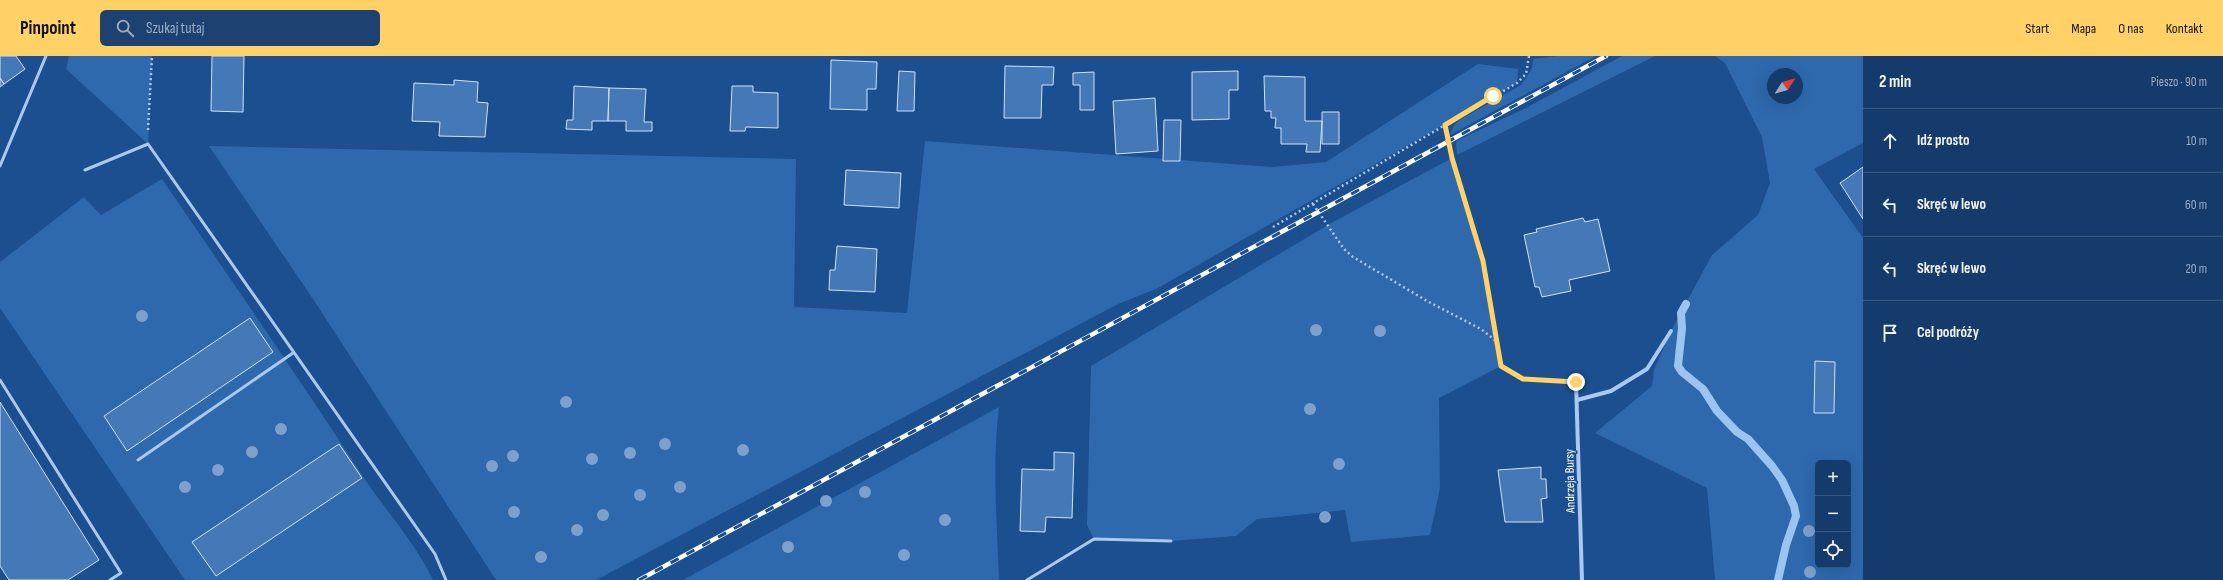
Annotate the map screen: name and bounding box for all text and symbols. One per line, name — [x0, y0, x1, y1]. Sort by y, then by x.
search box — [100, 10, 380, 46]
text: Pinpoint — [20, 17, 76, 40]
icon: search — [114, 17, 136, 39]
text: Szukaj tutaj — [146, 19, 204, 38]
text: Start — [2025, 20, 2049, 37]
text: Mapa — [2071, 20, 2096, 37]
text: O nas — [2118, 20, 2144, 37]
text: Kontakt — [2166, 20, 2203, 37]
north arrow — [1767, 68, 1803, 104]
text: 2 min — [1879, 72, 1911, 92]
text: Pieszo · 90 m — [2151, 74, 2207, 90]
route start — [1484, 87, 1502, 105]
icon: ahead — [1879, 130, 1901, 152]
text: Idź prosto — [1917, 131, 1970, 150]
text: 10 m — [2186, 133, 2207, 149]
icon: left — [1879, 194, 1901, 216]
text: Skręć w lewo — [1917, 195, 1986, 214]
text: 60 m — [2185, 197, 2207, 213]
icon: left — [1879, 258, 1901, 280]
text: Skręć w lewo — [1917, 259, 1986, 278]
text: 20 m — [2185, 261, 2207, 277]
icon: arrive — [1879, 322, 1901, 344]
text: Cel podróży — [1917, 323, 1979, 342]
route end — [1567, 373, 1585, 391]
street label: Andrzeja Bursy — [1561, 449, 1579, 514]
map controls — [1815, 460, 1851, 568]
button: + — [1815, 460, 1851, 496]
button: − — [1815, 496, 1851, 532]
button: locate — [1815, 532, 1851, 568]

